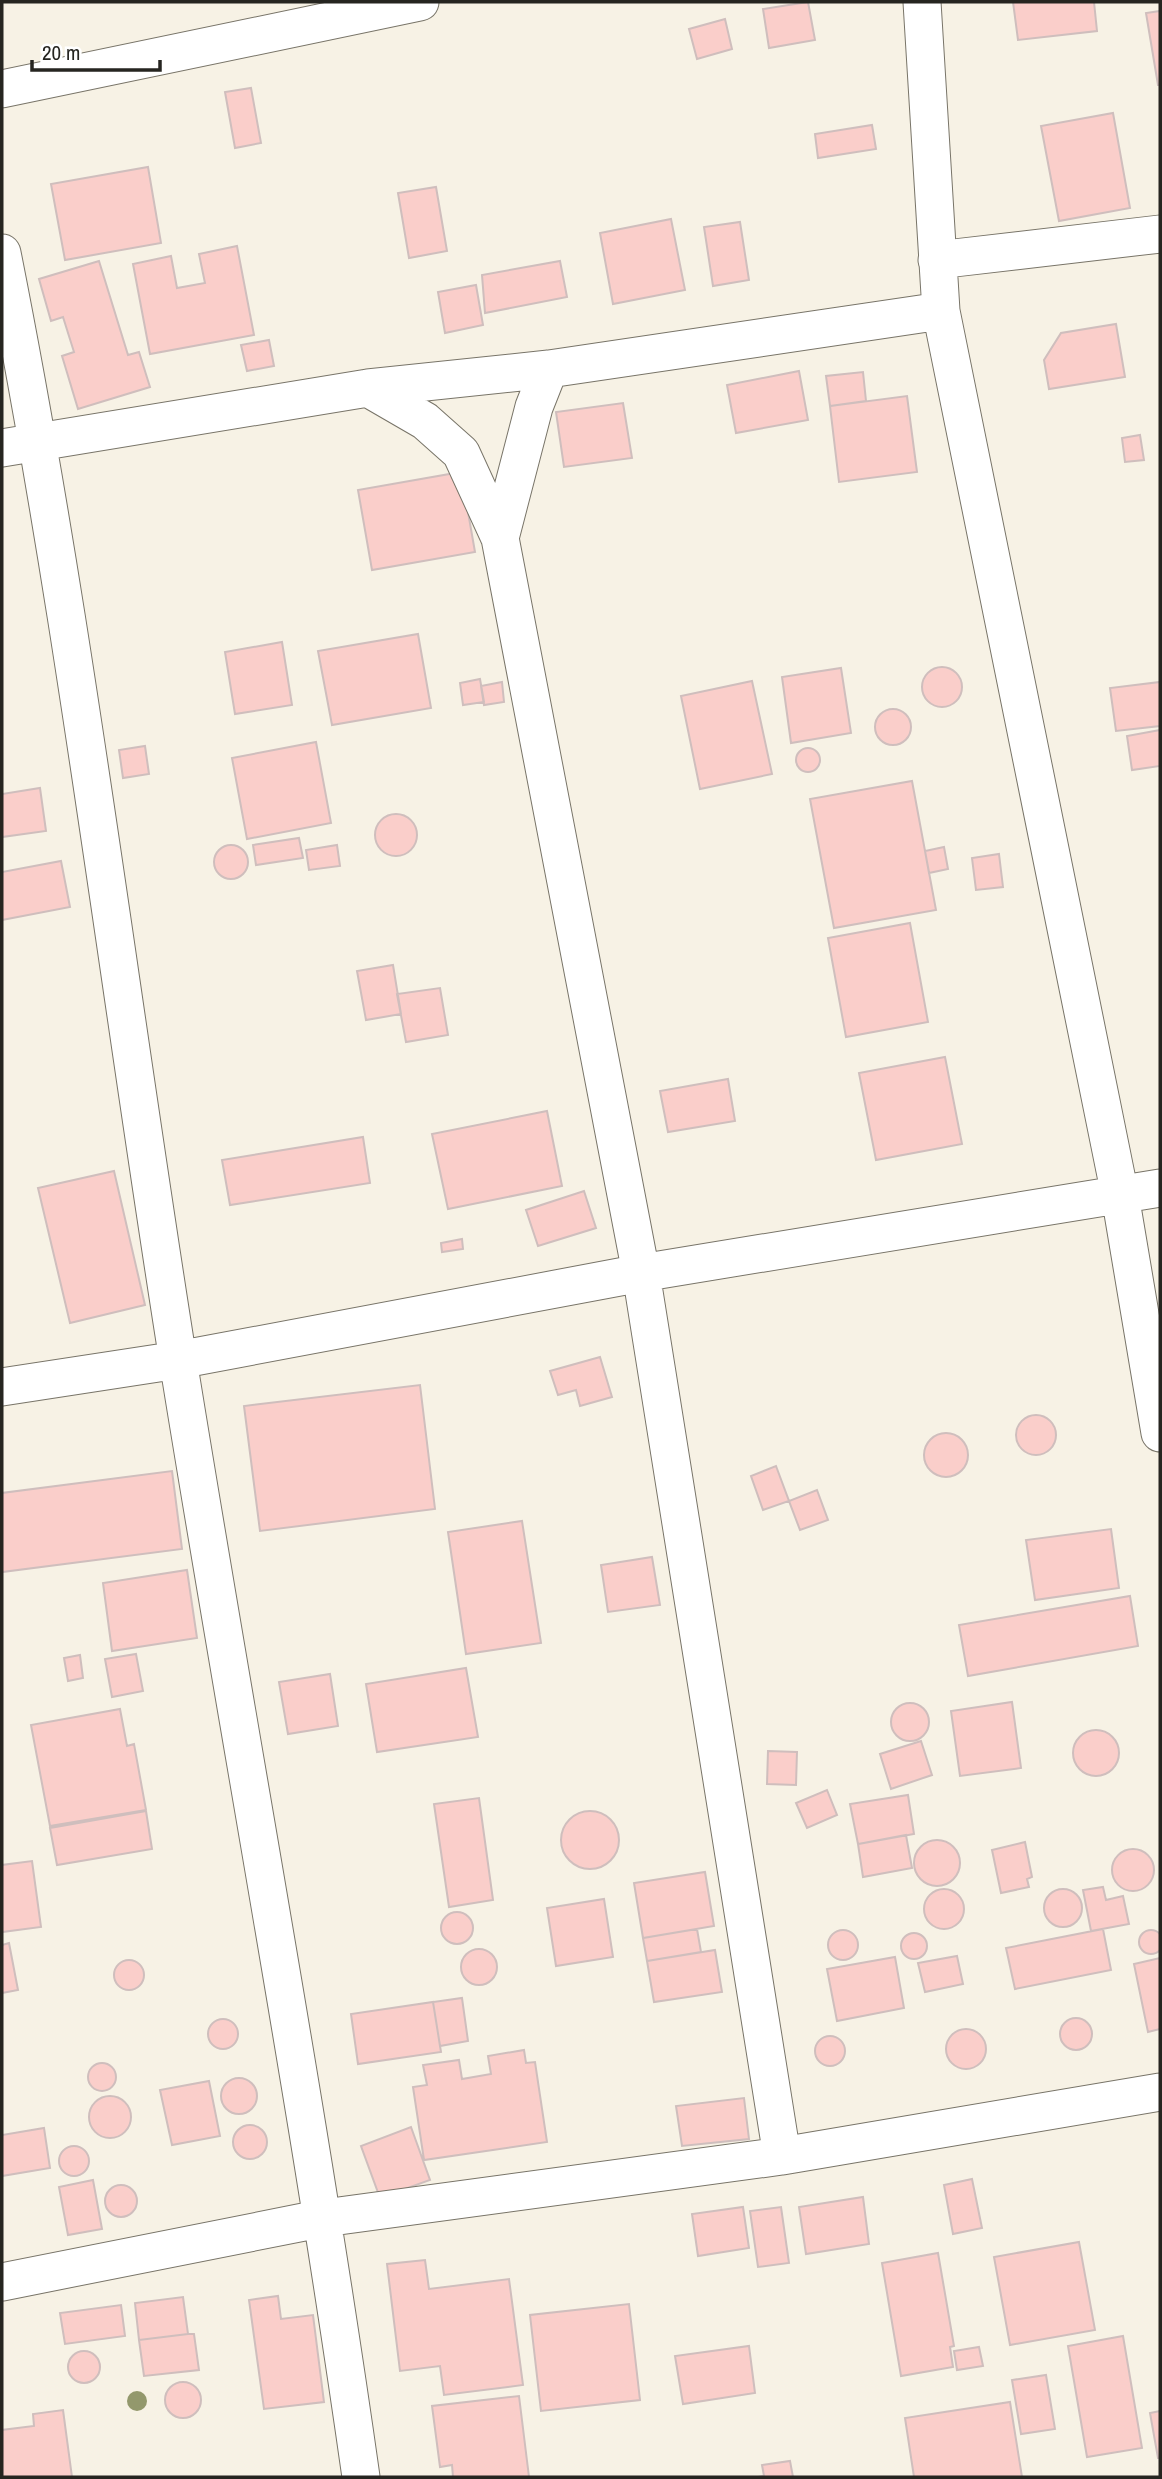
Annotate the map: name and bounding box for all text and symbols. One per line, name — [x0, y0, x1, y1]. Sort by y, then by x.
scale bar — [32, 28, 159, 72]
text: 20 m — [42, 38, 80, 67]

